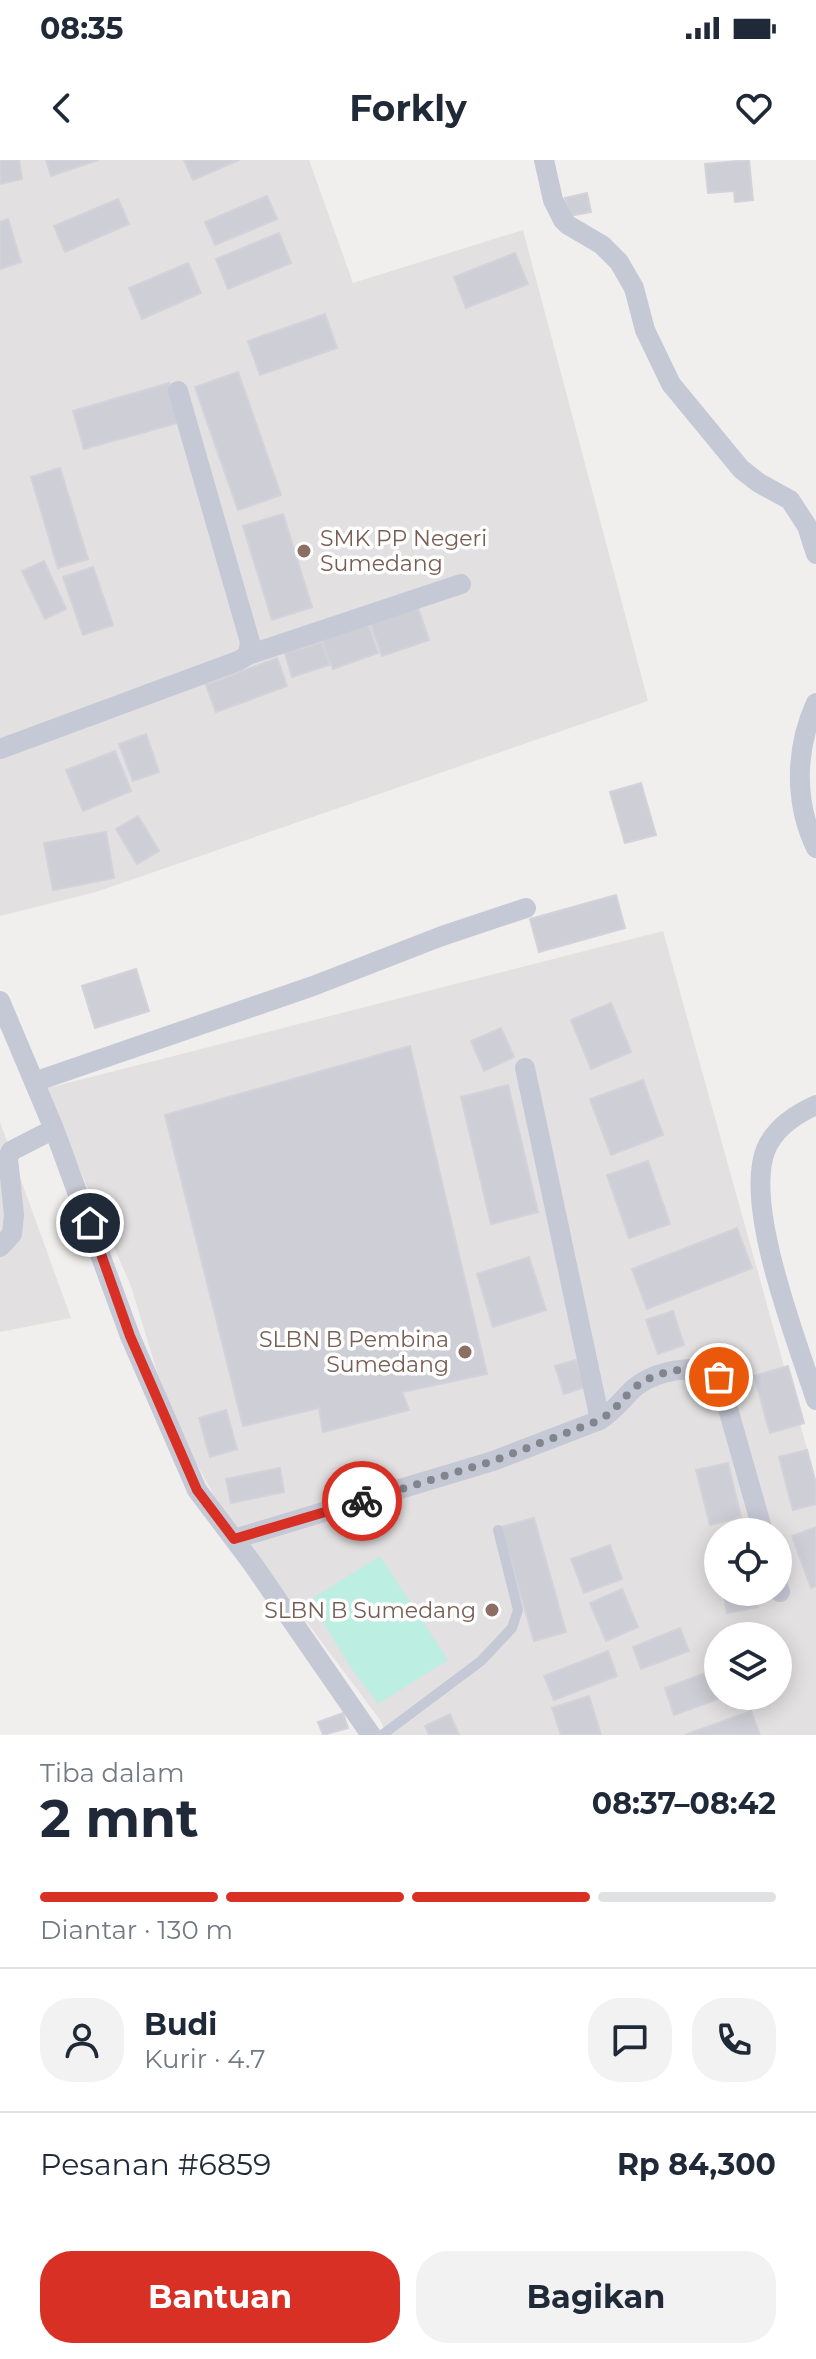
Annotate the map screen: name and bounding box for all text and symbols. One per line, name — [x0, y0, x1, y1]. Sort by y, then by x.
text: 08:35 — [40, 10, 123, 47]
icon: back — [40, 86, 84, 130]
text: Forkly — [349, 86, 467, 130]
icon: heart — [732, 86, 776, 130]
place label: SMK PP Negeri Sumedang — [320, 525, 487, 577]
marker: SMK PP Negeri Sumedang — [295, 542, 313, 560]
pin — [56, 1189, 124, 1257]
icon: home — [68, 1201, 112, 1245]
place label: SLBN B Pembina Sumedang — [259, 1326, 449, 1378]
marker: SLBN B Pembina Sumedang — [456, 1343, 474, 1361]
pin — [685, 1343, 753, 1411]
icon: bag — [697, 1355, 741, 1399]
courier — [322, 1461, 402, 1541]
icon: bike — [340, 1479, 384, 1523]
map controls — [704, 1518, 792, 1710]
button: locate — [704, 1518, 792, 1606]
place label: SLBN B Sumedang — [264, 1597, 476, 1624]
marker: SLBN B Sumedang — [483, 1601, 501, 1619]
button: layers — [704, 1622, 792, 1710]
text: Tiba dalam — [40, 1757, 185, 1789]
text: 08:37–08:42 — [592, 1785, 776, 1822]
text: 2 mnt — [40, 1787, 199, 1850]
text: Diantar · 130 m — [40, 1914, 233, 1946]
button: person — [40, 1998, 124, 2082]
button: chat — [588, 1998, 672, 2082]
button: phone — [692, 1998, 776, 2082]
text: Budi — [144, 2006, 217, 2043]
text: Kurir · 4.7 — [144, 2043, 266, 2075]
text: Pesanan #6859 — [40, 2146, 271, 2183]
text: Rp 84,300 — [617, 2146, 776, 2183]
button: Bantuan — [40, 2251, 400, 2343]
button: Bagikan — [416, 2251, 776, 2343]

